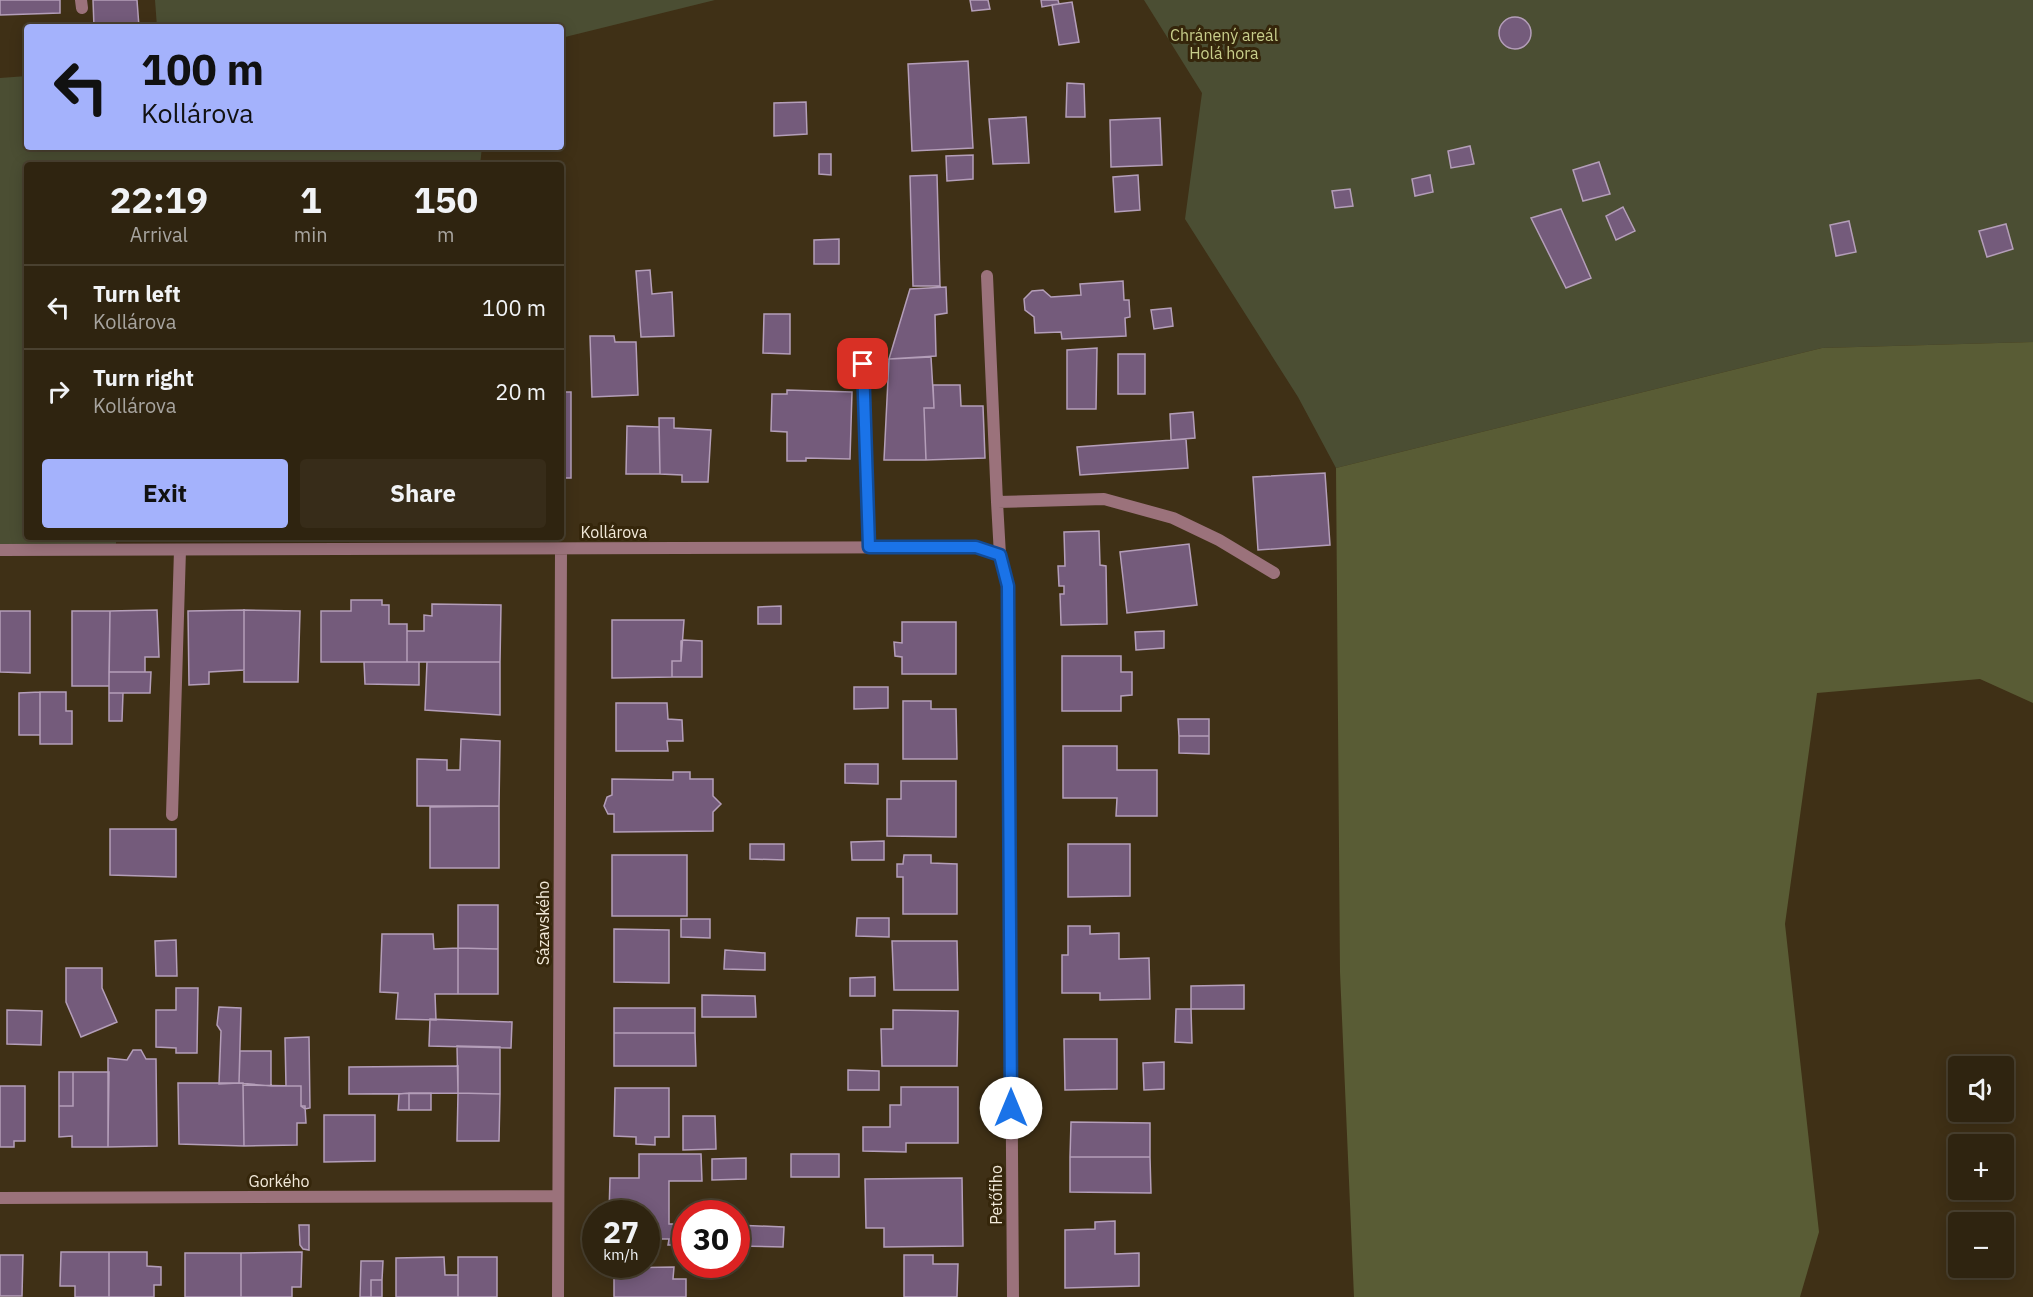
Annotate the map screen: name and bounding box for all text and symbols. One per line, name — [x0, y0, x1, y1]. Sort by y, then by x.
park label: Chránený areál Holá hora — [1170, 25, 1278, 63]
text: 100 m — [141, 42, 264, 97]
icon: left — [42, 48, 120, 126]
text: Kollárova — [141, 95, 254, 130]
text: 22:19 — [110, 176, 208, 223]
text: 1 — [300, 176, 322, 223]
text: 150 — [413, 176, 478, 223]
text: Arrival — [130, 221, 188, 248]
text: min — [294, 221, 328, 248]
text: m — [437, 221, 455, 248]
text: Turn left — [93, 279, 181, 308]
icon: left — [42, 291, 75, 324]
text: 100 m — [482, 293, 546, 322]
text: Kollárova — [93, 308, 176, 335]
pin — [837, 338, 888, 389]
icon: arrive — [846, 347, 879, 380]
text: Turn right — [93, 363, 194, 392]
icon: right — [42, 375, 75, 408]
text: 20 m — [495, 377, 546, 406]
text: Kollárova — [93, 392, 176, 419]
button: Exit — [42, 459, 288, 528]
button: Share — [300, 459, 546, 528]
street label: Kollárova — [581, 522, 648, 542]
street label: Sázavského — [533, 881, 553, 965]
map controls — [1948, 1056, 2014, 1278]
button: sound — [1948, 1056, 2014, 1122]
position arrow — [979, 1076, 1043, 1140]
button: + — [1948, 1134, 2014, 1200]
street label: Petőfiho — [986, 1165, 1006, 1225]
street label: Gorkého — [249, 1171, 310, 1191]
speed limit sign: 30 — [672, 1200, 750, 1278]
text: 27 — [603, 1212, 639, 1251]
button: − — [1948, 1212, 2014, 1278]
text: km/h — [603, 1245, 639, 1264]

